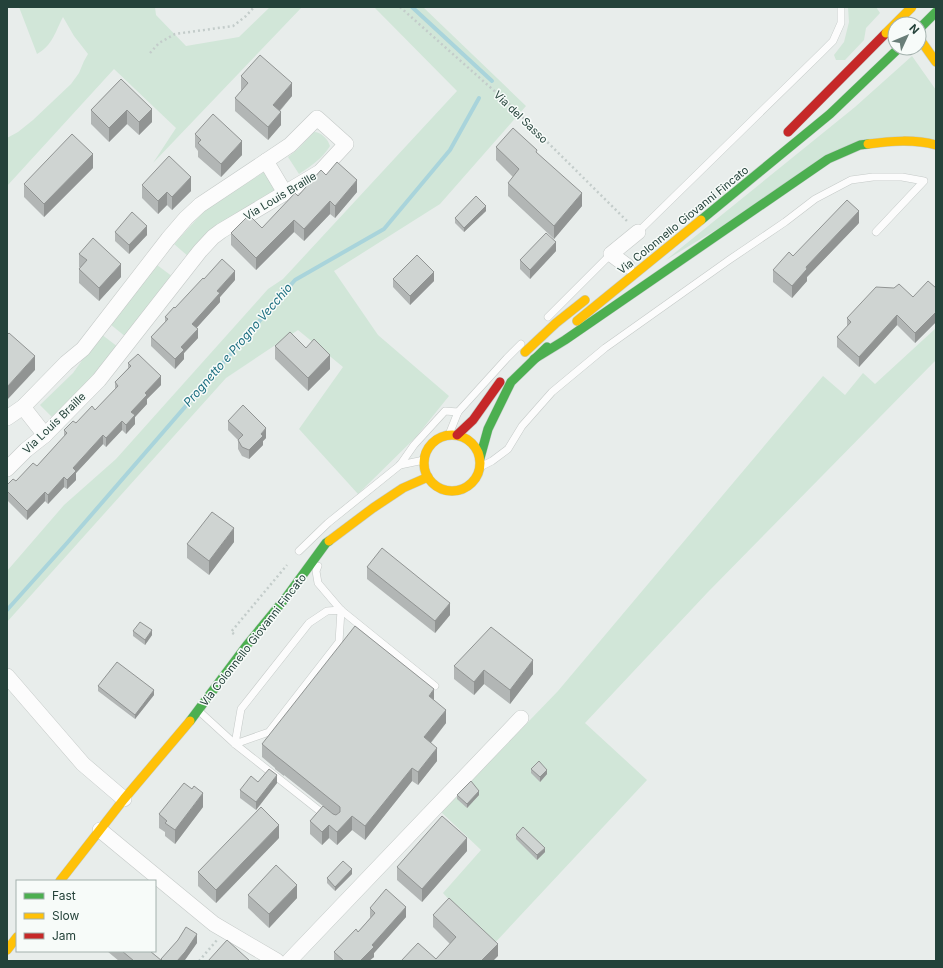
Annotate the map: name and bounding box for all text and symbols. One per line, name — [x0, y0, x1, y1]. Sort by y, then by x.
north arrow — [887, 16, 927, 56]
text: N — [906, 21, 922, 37]
street label: Via del Sasso — [491, 88, 551, 147]
street label: Via Colonnello Giovanni Fincato — [615, 163, 752, 277]
street label: Via Louis Braille — [241, 169, 319, 223]
water label: Prognetto e Progno Vecchio — [180, 280, 295, 409]
street label: Via Louis Braille — [20, 389, 88, 457]
street label: Via Colonnello Giovanni Fincato — [197, 571, 309, 709]
legend — [16, 880, 156, 952]
text: Fast — [52, 888, 76, 903]
text: Slow — [52, 908, 80, 923]
text: Jam — [52, 928, 76, 943]

